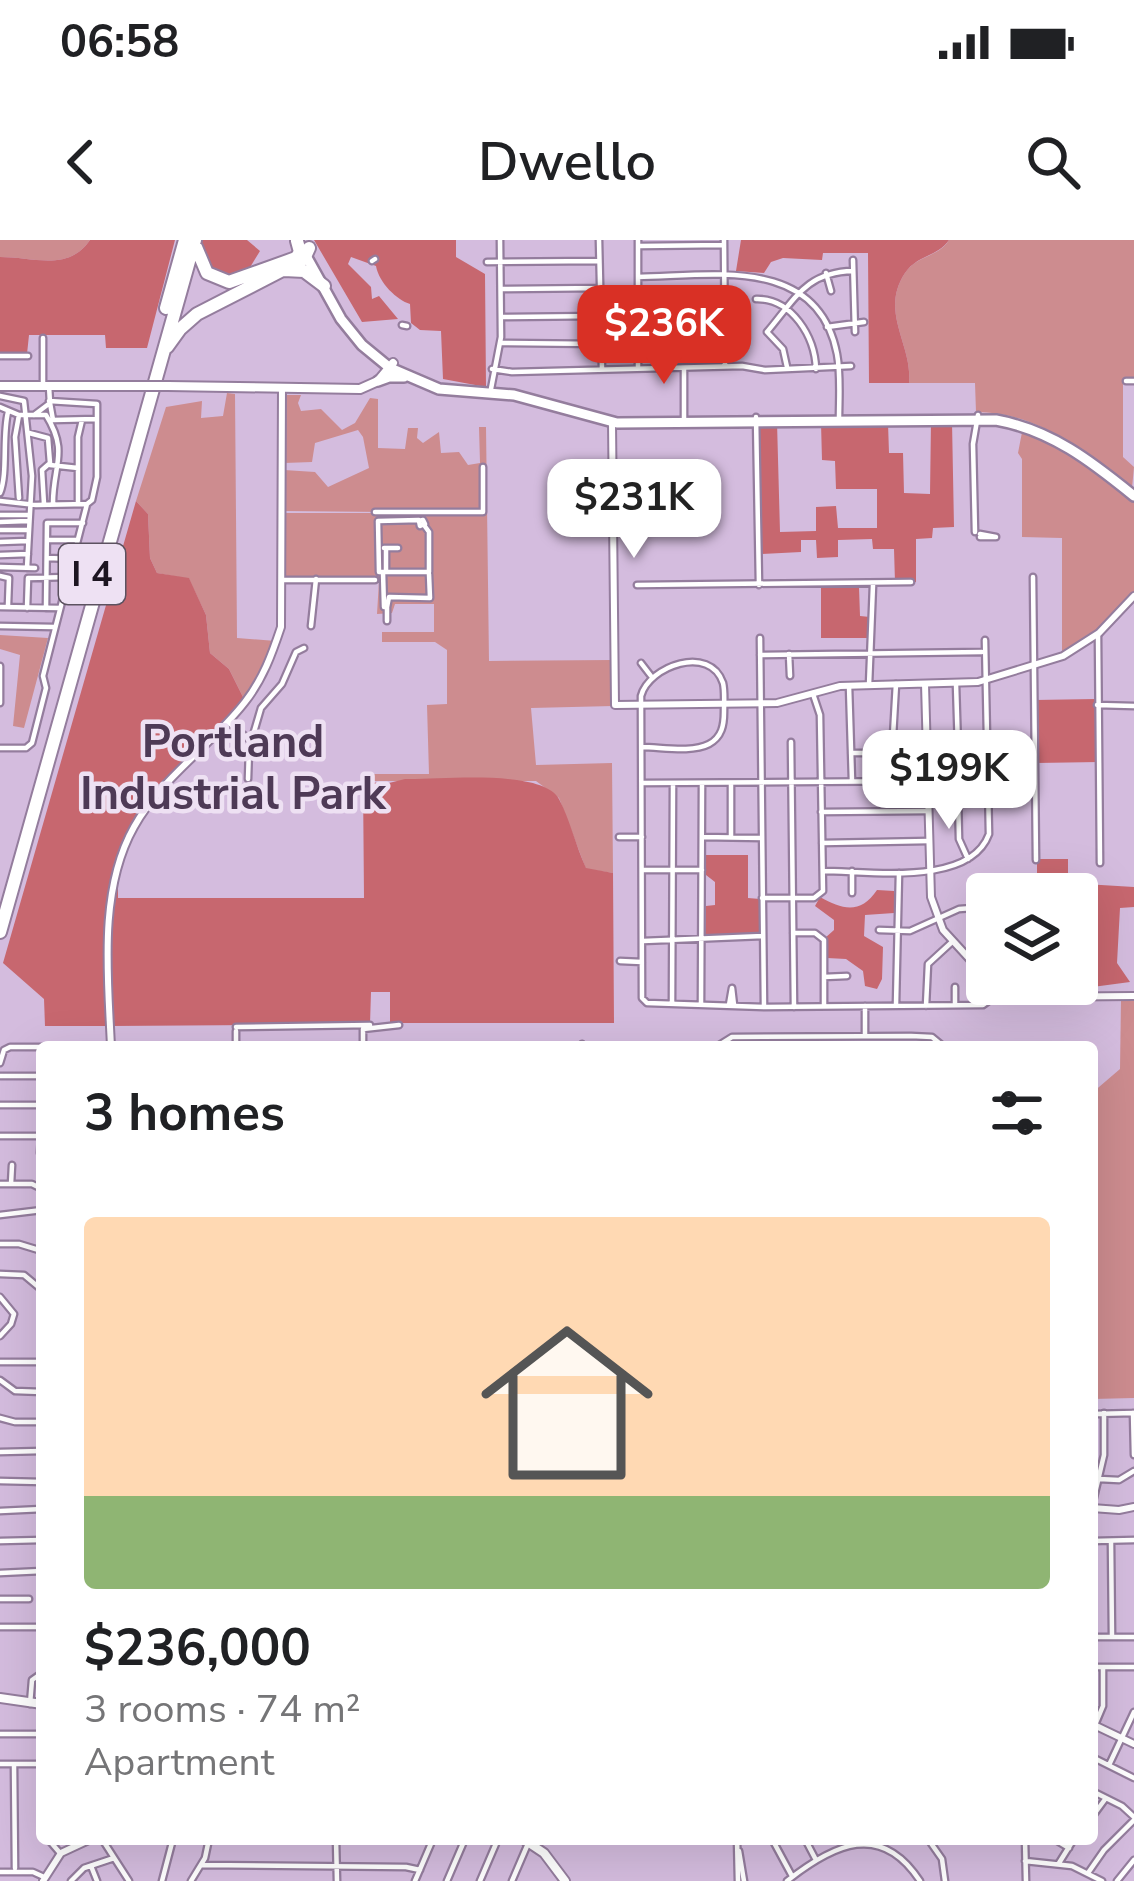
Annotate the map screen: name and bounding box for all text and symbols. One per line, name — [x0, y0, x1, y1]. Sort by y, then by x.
text: 06:58 — [60, 12, 179, 73]
text: Dwello — [478, 125, 656, 199]
icon: back — [48, 129, 114, 195]
icon: search — [1020, 129, 1086, 195]
pin: $236K — [580, 285, 748, 387]
text: $236K — [604, 297, 724, 350]
pin: $231K — [550, 459, 718, 561]
text: $231K — [574, 471, 694, 524]
road number: I 4 — [59, 544, 125, 604]
district label: Portland Industrial Park — [80, 712, 387, 825]
pin: $199K — [865, 730, 1033, 832]
text: $199K — [889, 742, 1009, 795]
map controls — [966, 873, 1098, 1005]
button: layers — [966, 873, 1098, 1005]
text: 3 homes — [84, 1078, 285, 1148]
icon: filters — [984, 1080, 1050, 1146]
icon: home — [459, 1295, 675, 1511]
text: $236,000 — [84, 1613, 311, 1683]
text: 3 rooms · 74 m² — [84, 1683, 361, 1736]
text: Apartment — [84, 1736, 274, 1789]

